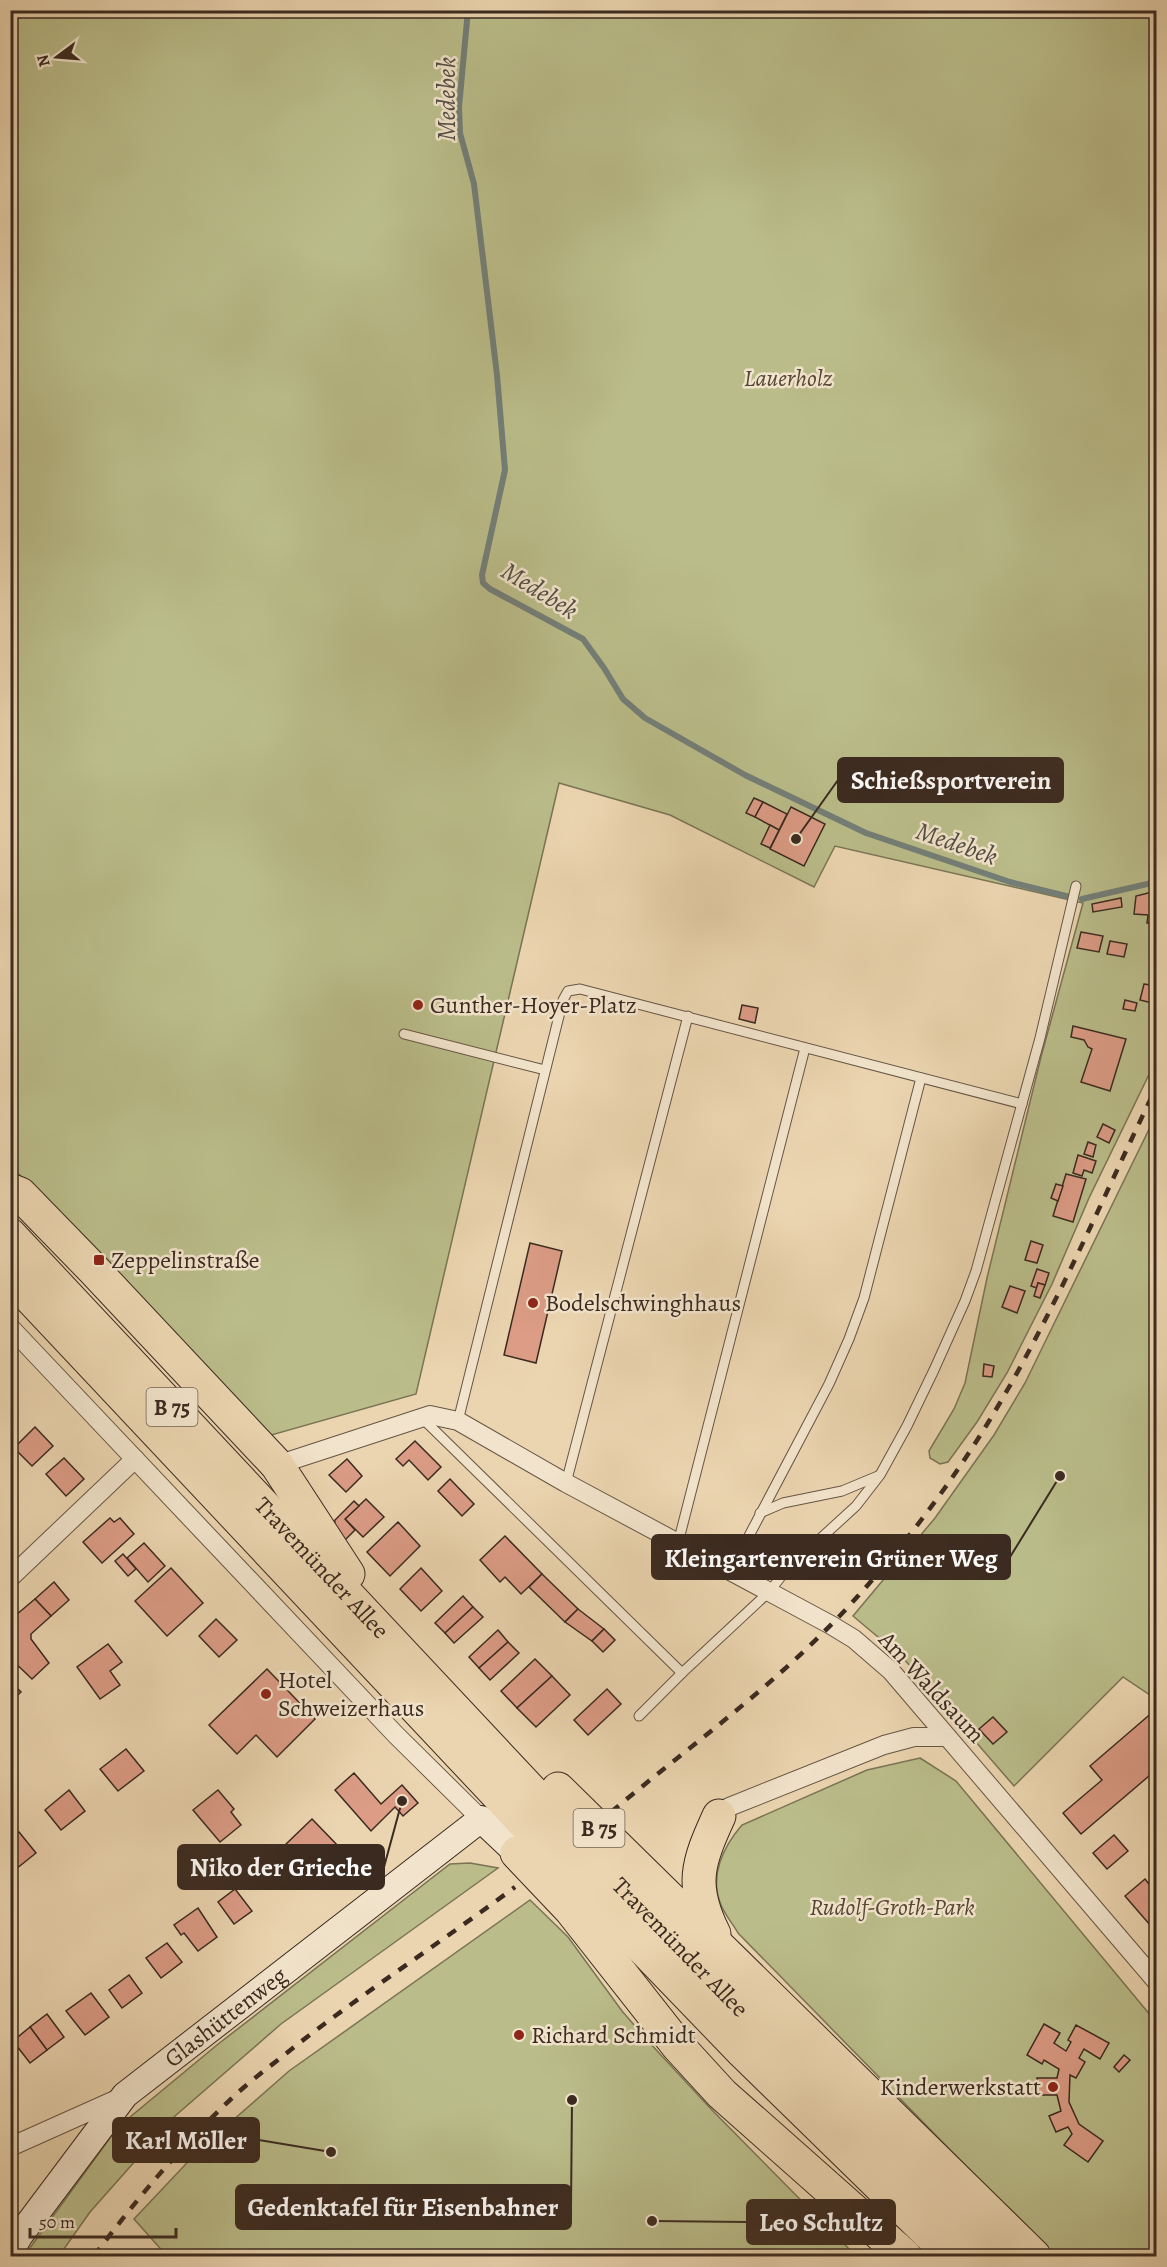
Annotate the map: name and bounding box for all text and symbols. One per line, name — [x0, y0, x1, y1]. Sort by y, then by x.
north arrow — [27, 27, 87, 87]
text: N — [31, 52, 56, 69]
water label: Medebek — [429, 57, 464, 141]
park label: Lauerholz — [744, 362, 833, 394]
water label: Medebek — [495, 553, 585, 628]
callout: Schießsportverein — [838, 758, 1063, 802]
text: Schießsportverein — [851, 763, 1052, 798]
water label: Medebek — [911, 813, 1002, 874]
place label: Gunther-Hoyer-Platz — [430, 989, 637, 1021]
marker: Gunther-Hoyer-Platz — [411, 998, 425, 1012]
place label: Zeppelinstraße — [111, 1244, 259, 1276]
marker: Zeppelinstraße — [92, 1253, 106, 1267]
place label: Bodelschwinghhaus — [545, 1287, 741, 1319]
marker: Bodelschwinghhaus — [526, 1296, 540, 1310]
road number: B 75 — [146, 1388, 198, 1426]
street label: Travemünder Allee — [247, 1490, 396, 1646]
callout: Kleingartenverein Grüner Weg — [652, 1535, 1010, 1579]
text: Kleingartenverein Grüner Weg — [664, 1541, 999, 1576]
street label: Am Waldsaum — [871, 1623, 992, 1750]
place label: Hotel Schweizerhaus — [278, 1664, 424, 1724]
marker: Hotel Schweizerhaus — [259, 1687, 273, 1701]
road number: B 75 — [574, 1809, 624, 1847]
callout: Niko der Grieche — [178, 1845, 384, 1889]
text: Niko der Grieche — [190, 1850, 372, 1885]
street label: Travemünder Allee — [605, 1870, 756, 2024]
park label: Rudolf-Groth-Park — [809, 1891, 975, 1923]
street label: Glashüttenweg — [158, 1959, 293, 2075]
place label: Richard Schmidt — [531, 2019, 696, 2051]
marker: Richard Schmidt — [512, 2028, 526, 2042]
place label: Kinderwerkstatt — [880, 2071, 1041, 2103]
marker: Kinderwerkstatt — [1046, 2080, 1060, 2094]
callout: Karl Möller — [113, 2118, 259, 2162]
text: Karl Möller — [125, 2123, 247, 2158]
callout: Gedenktafel für Eisenbahner — [236, 2185, 571, 2229]
text: Gedenktafel für Eisenbahner — [247, 2190, 559, 2225]
callout: Leo Schultz — [747, 2200, 895, 2244]
scale bar — [30, 2201, 176, 2239]
text: Leo Schultz — [759, 2205, 883, 2240]
text: 50 m — [39, 2210, 75, 2234]

